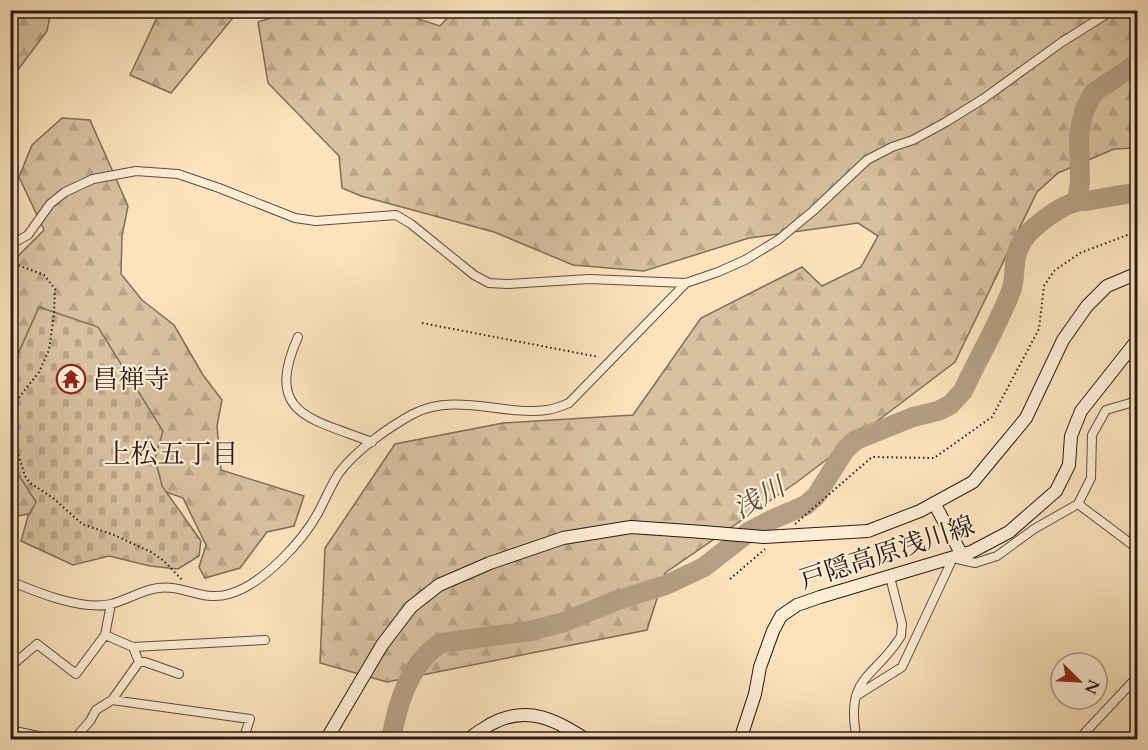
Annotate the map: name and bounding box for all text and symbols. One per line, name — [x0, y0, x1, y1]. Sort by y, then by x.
place label: 昌禅寺 — [92, 362, 170, 397]
temple icon: 昌禅寺 — [55, 363, 87, 395]
district label: 上松五丁目 — [104, 436, 239, 473]
water label: 浅川 — [727, 468, 794, 528]
street label: 戸隠高原浅川線 — [795, 508, 979, 597]
north arrow — [1049, 651, 1109, 711]
text: N — [1079, 676, 1105, 698]

